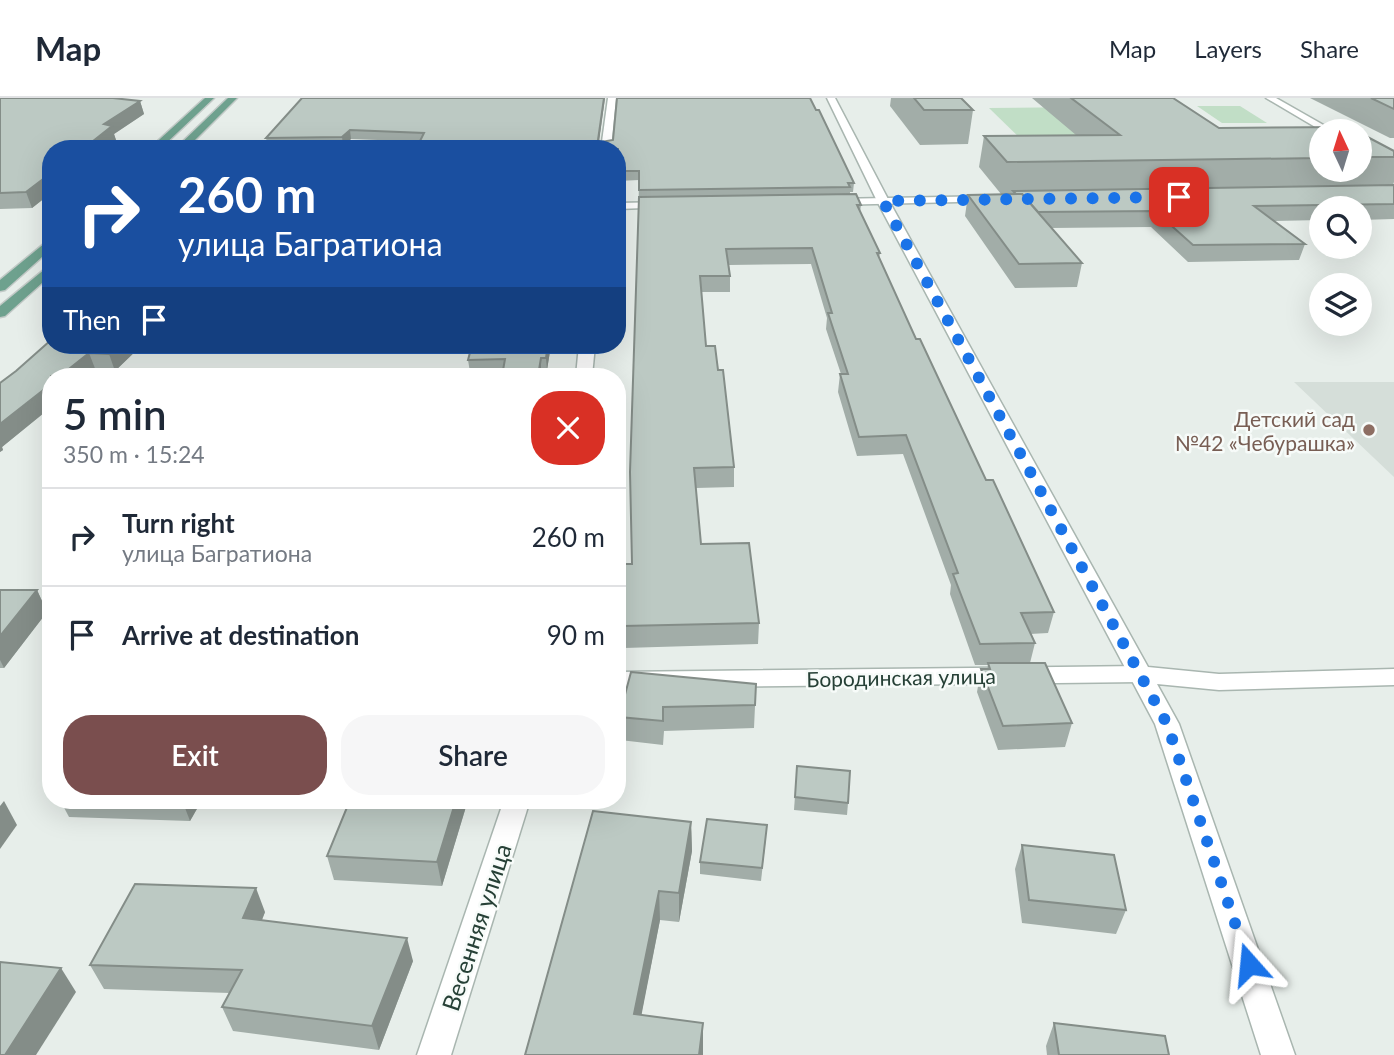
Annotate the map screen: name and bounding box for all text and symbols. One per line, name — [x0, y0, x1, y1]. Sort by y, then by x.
text: Map — [35, 28, 101, 68]
text: Map — [1109, 34, 1156, 63]
text: Layers — [1194, 34, 1262, 63]
text: Share — [1300, 34, 1359, 63]
north arrow — [1309, 119, 1372, 182]
map controls — [1309, 119, 1372, 336]
text: 260 m — [178, 165, 316, 223]
pin — [1149, 167, 1209, 227]
icon: right — [63, 168, 154, 259]
icon: arrive — [1160, 178, 1198, 216]
button: search — [1309, 196, 1372, 259]
text: улица Багратиона — [178, 224, 443, 263]
button: layers — [1309, 273, 1372, 336]
icon: arrive — [135, 301, 173, 339]
text: Then — [63, 304, 121, 336]
text: 5 min — [63, 389, 167, 439]
button: close — [531, 391, 605, 465]
place label: Детский сад №42 «Чебурашка» — [1175, 406, 1355, 455]
marker: Детский сад №42 «Чебурашка» — [1361, 422, 1377, 438]
text: 350 m · 15:24 — [63, 440, 205, 468]
text: Turn right — [122, 507, 235, 539]
icon: right — [63, 518, 101, 556]
text: 260 m — [532, 521, 605, 553]
text: улица Багратиона — [122, 539, 312, 567]
icon: arrive — [63, 616, 101, 654]
text: Arrive at destination — [122, 619, 359, 651]
text: 90 m — [547, 619, 605, 651]
street label: Бородинская улица — [806, 663, 996, 691]
button: Exit — [63, 715, 327, 795]
button: Share — [341, 715, 605, 795]
street label: Весенняя улица — [435, 840, 517, 1014]
position arrow — [1212, 927, 1286, 1001]

